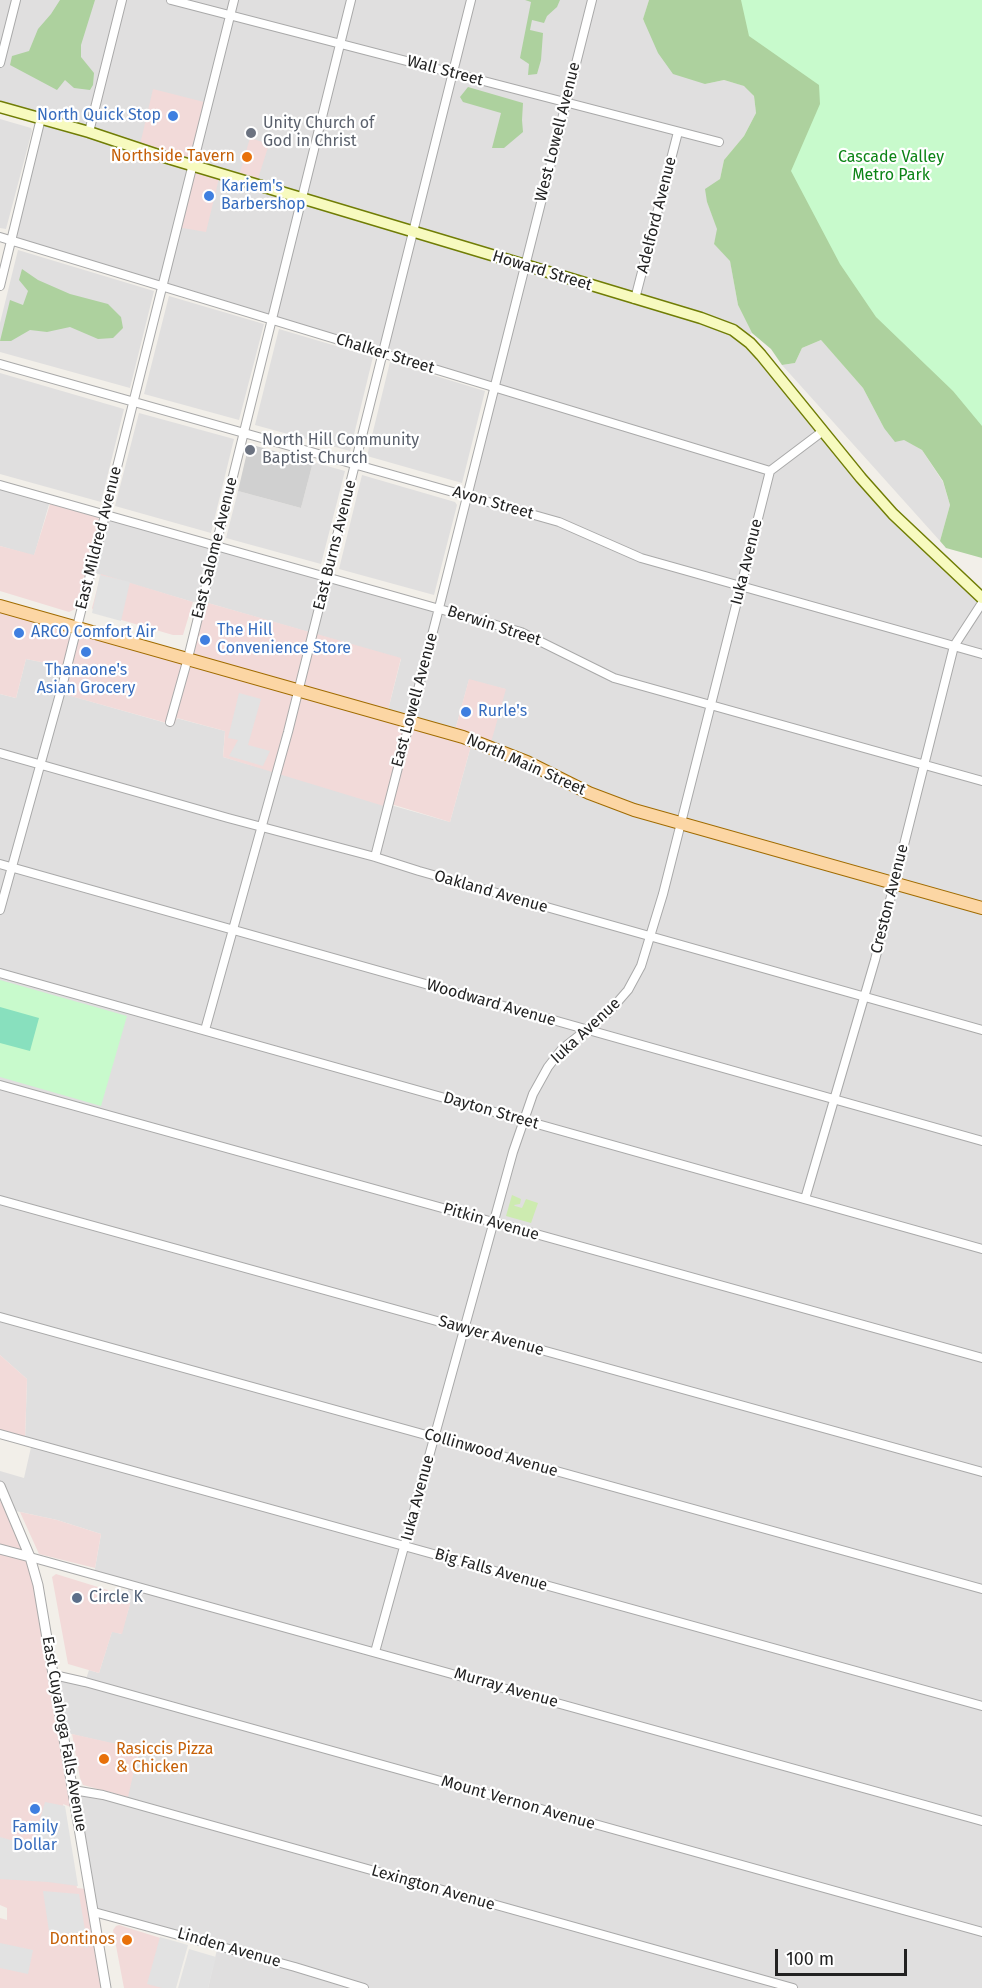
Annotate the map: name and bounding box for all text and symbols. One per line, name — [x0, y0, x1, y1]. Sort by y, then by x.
street label: Wall Street — [405, 52, 485, 90]
street label: West Lowell Avenue — [531, 60, 585, 204]
place label: North Quick Stop — [37, 106, 161, 126]
marker: North Quick Stop — [166, 109, 180, 123]
place label: Unity Church of God in Christ — [263, 114, 374, 152]
marker: Unity Church of God in Christ — [244, 126, 258, 140]
place label: Northside Tavern — [111, 147, 235, 167]
park label: Cascade Valley Metro Park — [838, 148, 944, 186]
marker: Northside Tavern — [240, 150, 254, 164]
street label: Adelford Avenue — [633, 155, 681, 275]
place label: Kariem's Barbershop — [221, 177, 305, 215]
marker: Kariem's Barbershop — [202, 189, 216, 203]
street label: Howard Street — [490, 247, 594, 295]
street label: Chalker Street — [333, 330, 437, 378]
place label: North Hill Community Baptist Church — [262, 431, 419, 469]
marker: North Hill Community Baptist Church — [243, 443, 257, 457]
street label: East Mildred Avenue — [72, 464, 126, 612]
street label: East Salome Avenue — [188, 475, 242, 621]
street label: East Burns Avenue — [309, 478, 361, 612]
street label: Avon Street — [450, 482, 536, 524]
street label: Iuka Avenue — [727, 517, 767, 607]
street label: Berwin Street — [445, 602, 543, 650]
place label: The Hill Convenience Store — [217, 621, 351, 659]
place label: ARCO Comfort Air — [31, 623, 156, 643]
marker: ARCO Comfort Air — [12, 626, 26, 640]
street label: East Lowell Avenue — [388, 631, 442, 769]
marker: The Hill Convenience Store — [198, 633, 212, 647]
marker: Thanaone's Asian Grocery — [79, 645, 93, 659]
place label: Thanaone's Asian Grocery — [37, 661, 135, 699]
place label: Rurle's — [478, 702, 527, 722]
marker: Rurle's — [459, 705, 473, 719]
street label: North Main Street — [463, 730, 589, 800]
street label: Creston Avenue — [867, 842, 913, 956]
street label: Oakland Avenue — [432, 867, 550, 917]
street label: Woodward Avenue — [424, 975, 558, 1031]
street label: Iuka Avenue — [547, 994, 625, 1068]
street label: Dayton Street — [441, 1088, 541, 1134]
street label: Pitkin Avenue — [441, 1199, 541, 1245]
street label: Sawyer Avenue — [436, 1312, 546, 1360]
street label: Collinwood Avenue — [422, 1425, 560, 1481]
street label: Iuka Avenue — [397, 1453, 439, 1543]
street label: Big Falls Avenue — [432, 1545, 550, 1595]
place label: Circle K — [89, 1588, 143, 1608]
marker: Circle K — [70, 1591, 84, 1605]
street label: East Cuyahoga Falls Avenue — [37, 1635, 91, 1833]
street label: Murray Avenue — [452, 1664, 560, 1712]
place label: Rasiccis Pizza & Chicken — [116, 1740, 214, 1778]
marker: Rasiccis Pizza & Chicken — [97, 1752, 111, 1766]
street label: Mount Vernon Avenue — [439, 1772, 597, 1834]
marker: Family Dollar — [28, 1802, 42, 1816]
place label: Family Dollar — [12, 1818, 58, 1856]
street label: Lexington Avenue — [369, 1861, 497, 1915]
street label: Linden Avenue — [175, 1924, 283, 1972]
place label: Dontinos — [49, 1930, 115, 1950]
marker: Dontinos — [120, 1933, 134, 1947]
scale bar — [778, 1937, 910, 1975]
text: 100 m — [786, 1948, 834, 1970]

